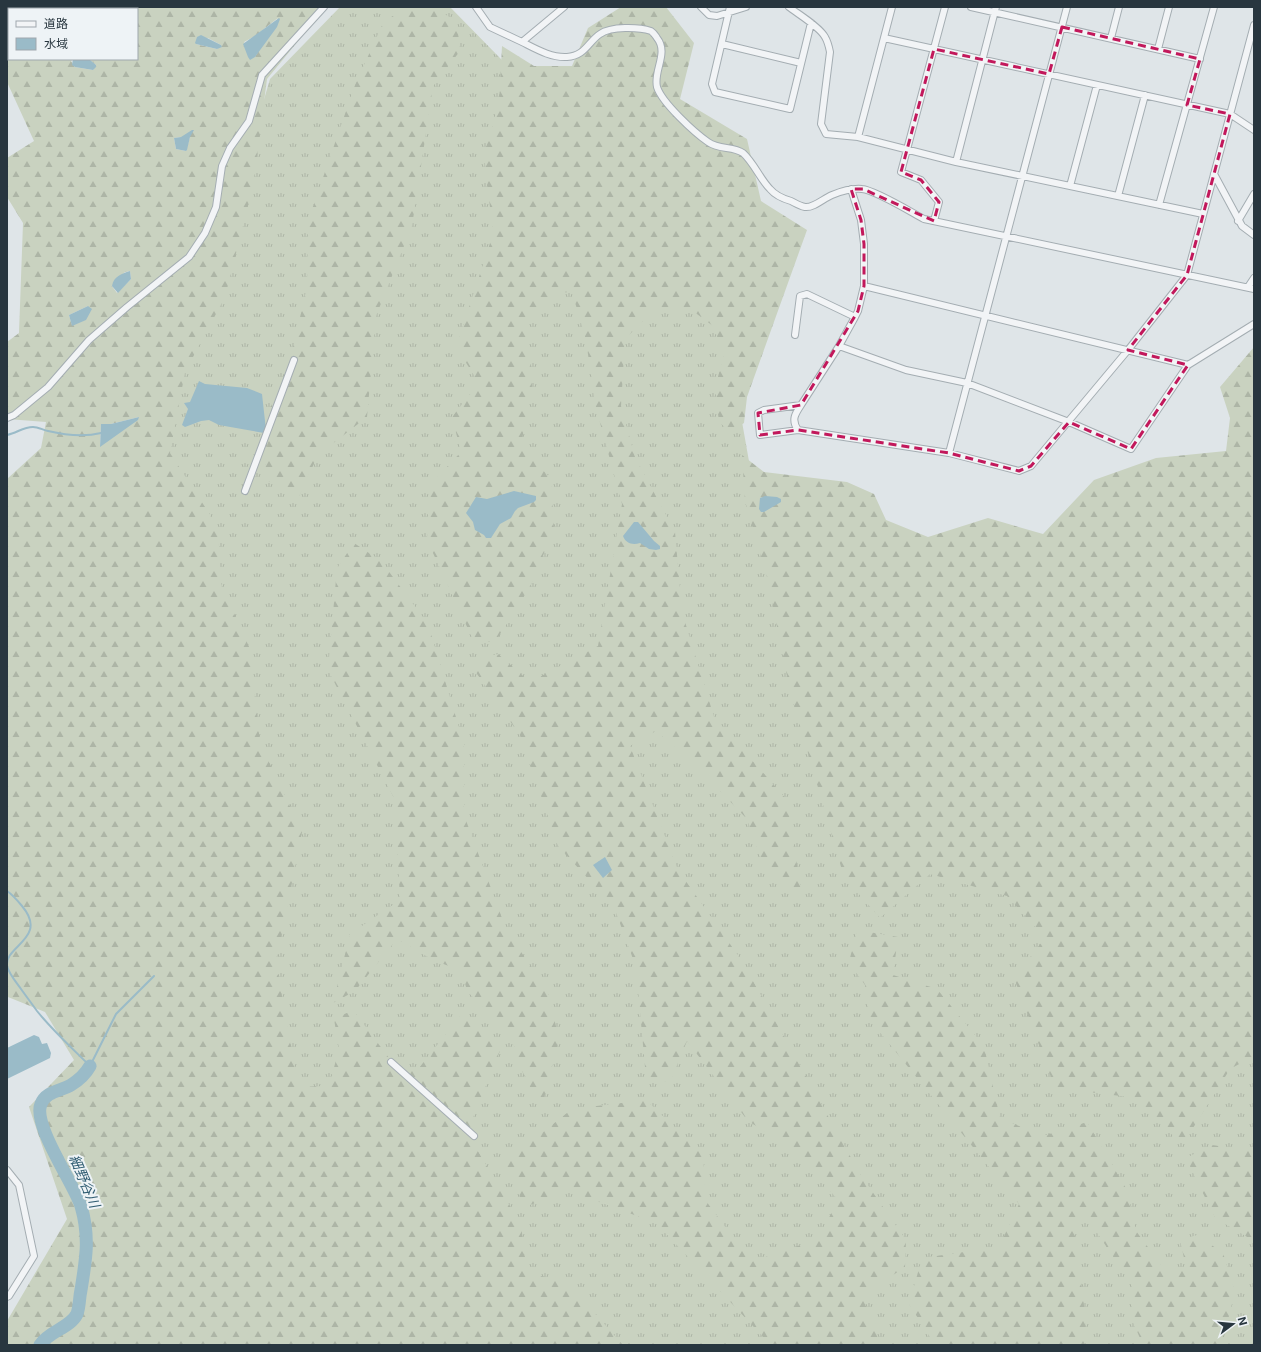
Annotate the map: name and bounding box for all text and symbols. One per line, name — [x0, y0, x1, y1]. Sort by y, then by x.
legend — [8, 8, 138, 60]
text: 道路 — [44, 16, 68, 31]
text: 水域 — [44, 36, 68, 51]
water label: 細野谷川 — [66, 1152, 105, 1212]
north arrow — [1213, 1304, 1253, 1344]
text: N — [1235, 1315, 1250, 1327]

